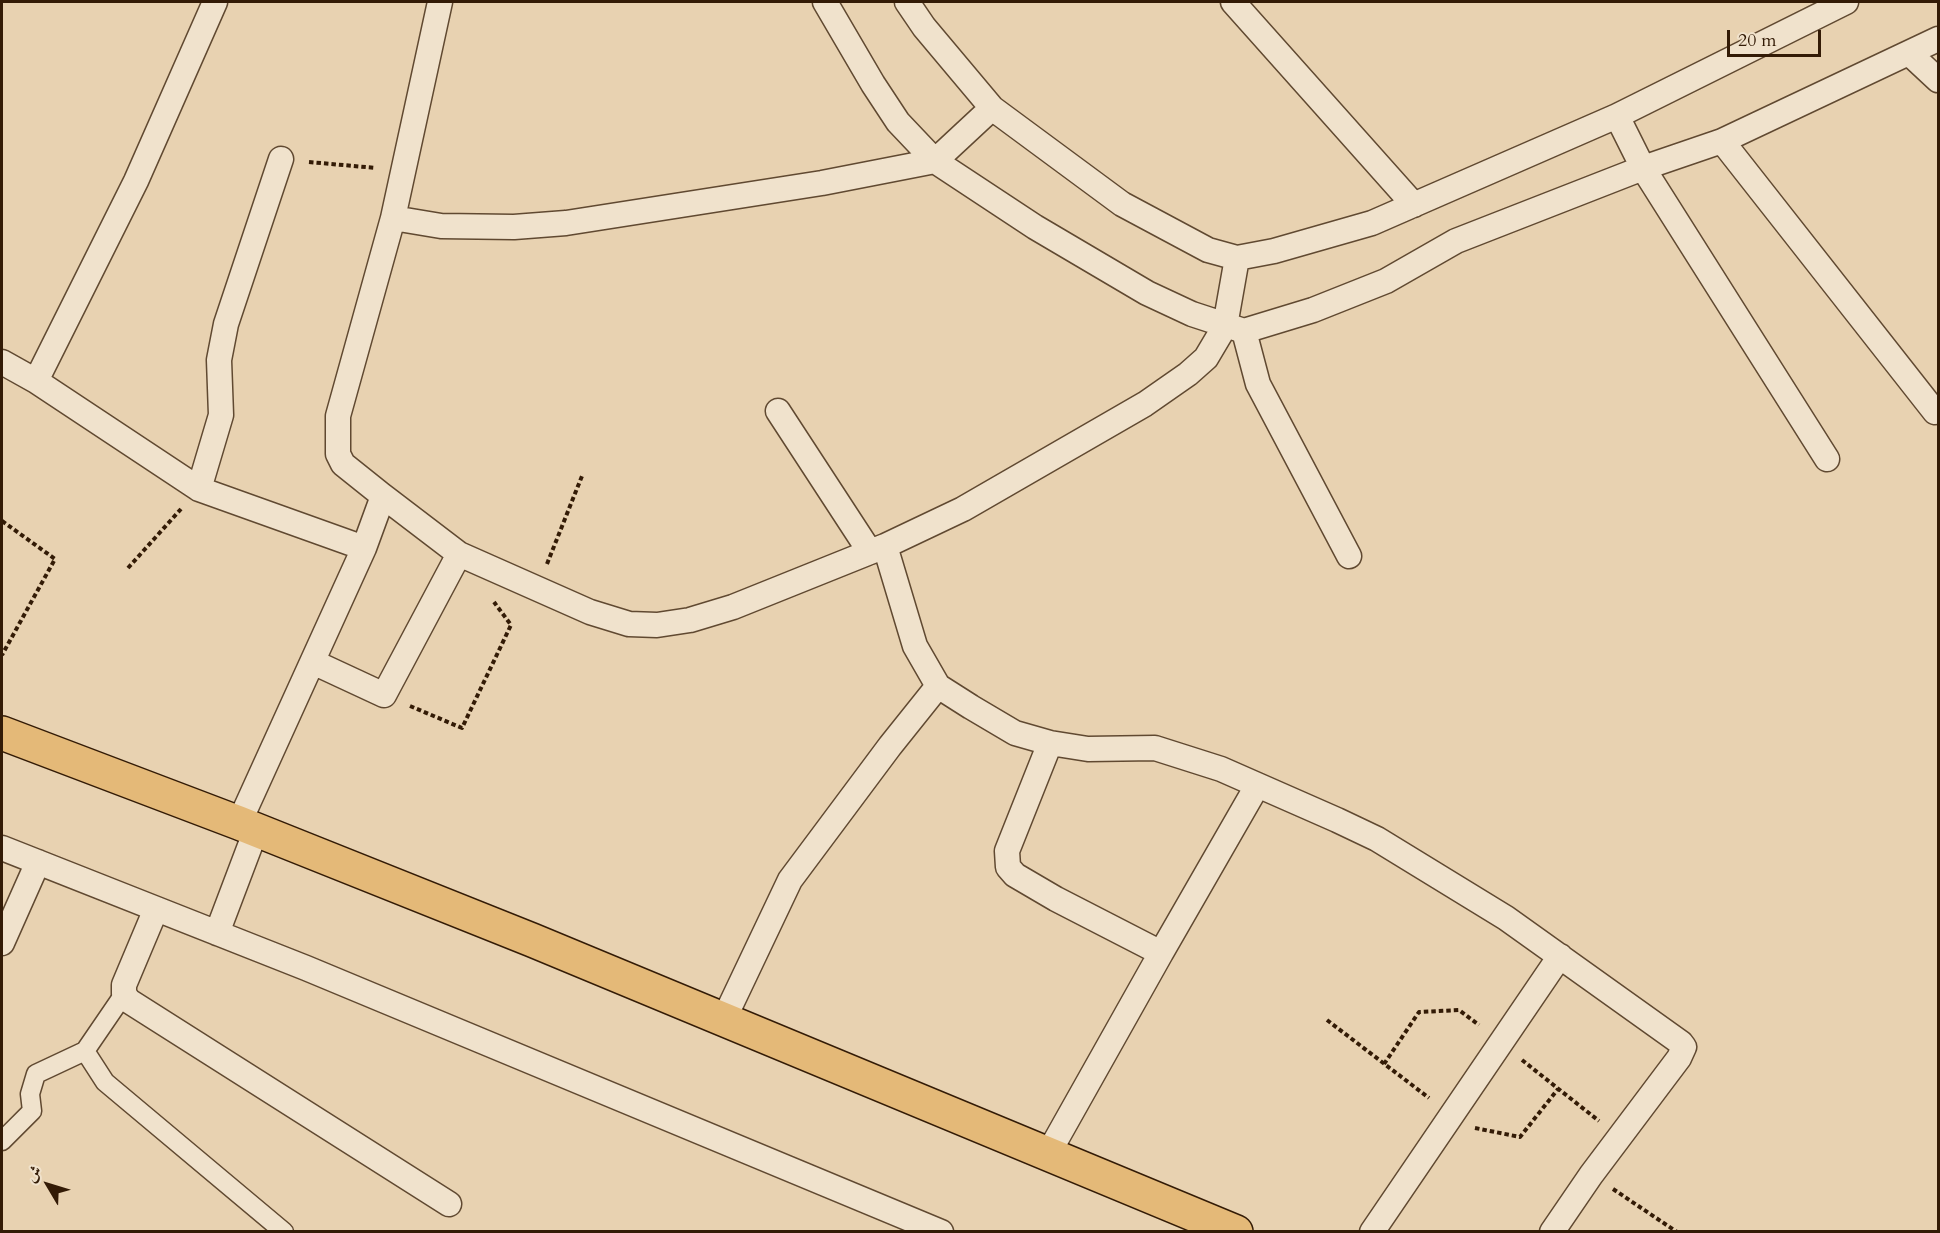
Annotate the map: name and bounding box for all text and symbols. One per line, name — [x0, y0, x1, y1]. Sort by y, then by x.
scale bar — [1730, 18, 1824, 56]
text: 20 m — [1738, 28, 1777, 53]
north arrow — [18, 1155, 78, 1215]
text: ش — [20, 1161, 47, 1187]

